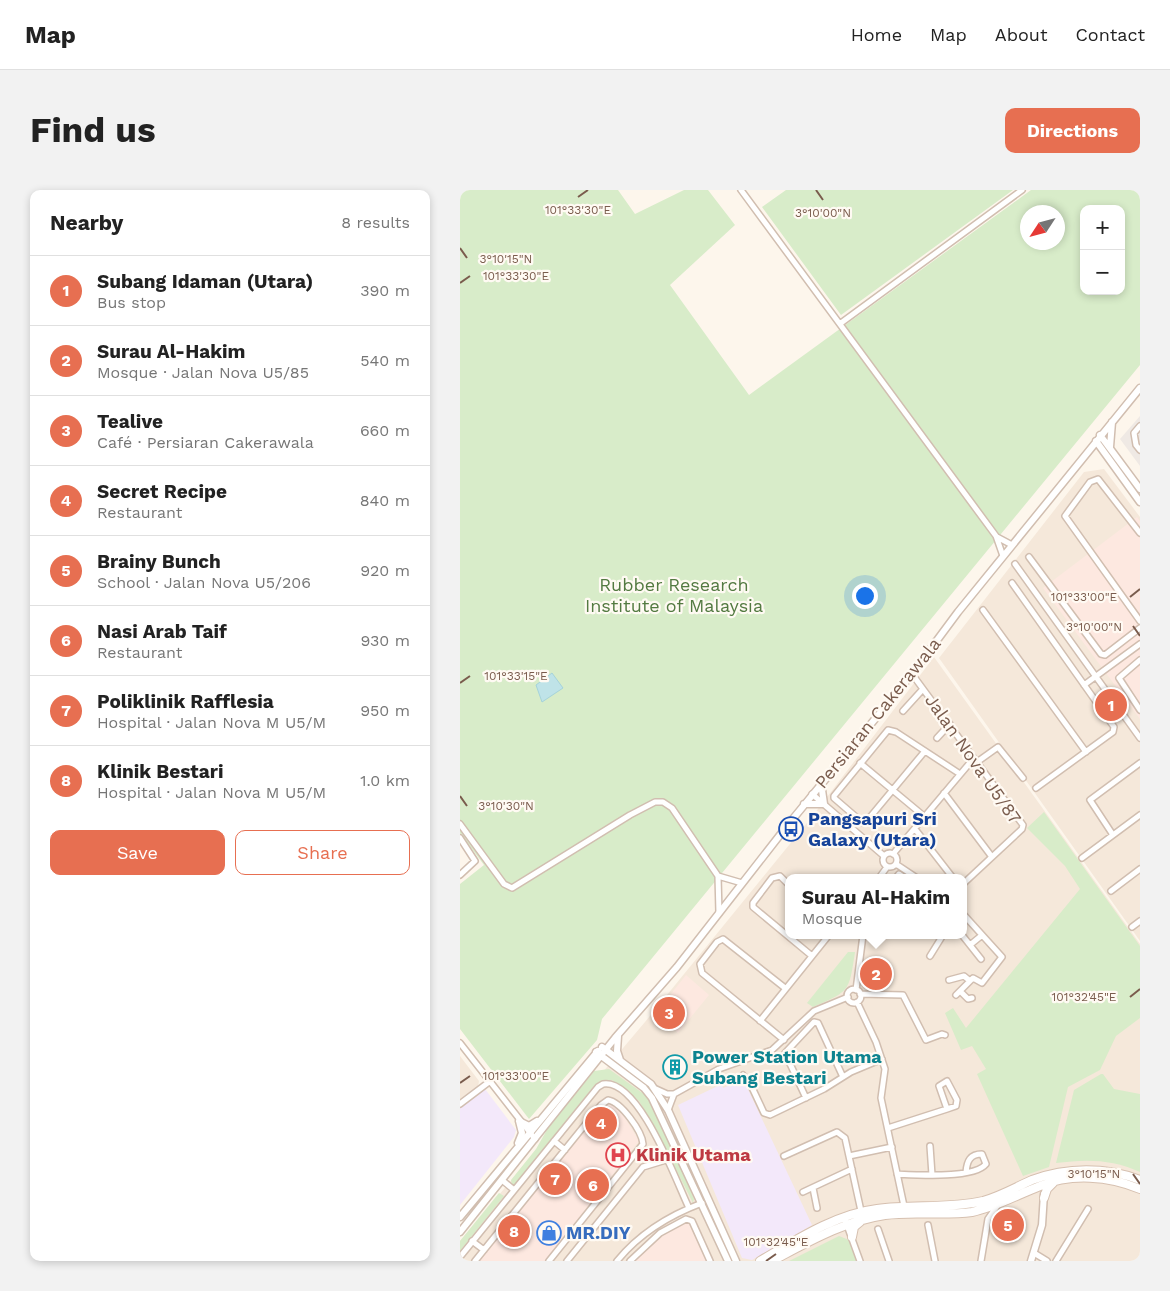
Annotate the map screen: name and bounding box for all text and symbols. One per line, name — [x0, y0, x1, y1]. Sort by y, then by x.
text: Map — [25, 21, 76, 49]
text: Home — [851, 24, 902, 45]
text: Map — [930, 24, 967, 45]
text: About — [995, 24, 1047, 45]
text: Contact — [1075, 24, 1145, 45]
button: Directions — [1005, 108, 1140, 153]
text: Find us — [30, 109, 156, 151]
text: 101°33'30"E — [545, 203, 611, 217]
north arrow — [1020, 205, 1065, 250]
map controls — [1080, 205, 1125, 295]
button: + — [1080, 205, 1125, 250]
text: 3°10'00"N — [795, 206, 851, 220]
text: Nearby — [50, 210, 123, 235]
text: 8 results — [341, 213, 410, 232]
button: − — [1080, 250, 1125, 295]
text: 3°10'15"N — [480, 252, 532, 266]
text: 101°33'30"E — [483, 269, 549, 283]
text: Subang Idaman (Utara) — [97, 270, 313, 293]
text: 1 — [63, 281, 69, 300]
text: 390 m — [360, 281, 410, 300]
text: Bus stop — [97, 293, 166, 312]
text: Surau Al-Hakim — [97, 340, 245, 363]
text: 2 — [61, 351, 71, 370]
text: 540 m — [360, 351, 410, 370]
text: Mosque · Jalan Nova U5/85 — [97, 363, 309, 382]
text: Tealive — [97, 410, 163, 433]
text: 3 — [61, 421, 71, 440]
text: 660 m — [360, 421, 410, 440]
text: Café · Persiaran Cakerawala — [97, 433, 314, 452]
text: Secret Recipe — [97, 480, 227, 503]
text: 4 — [61, 491, 71, 510]
text: 840 m — [360, 491, 410, 510]
text: Restaurant — [97, 503, 183, 522]
text: Brainy Bunch — [97, 550, 221, 573]
text: 5 — [61, 561, 71, 580]
text: 920 m — [360, 561, 410, 580]
text: School · Jalan Nova U5/206 — [97, 573, 311, 592]
park label: Rubber Research Institute of Malaysia — [585, 574, 763, 616]
your location — [852, 583, 878, 609]
text: 101°33'00"E — [1051, 590, 1118, 604]
text: Nasi Arab Taif — [97, 620, 227, 643]
text: 3°10'00"N — [1066, 620, 1122, 634]
text: 6 — [61, 631, 71, 650]
text: 930 m — [360, 631, 410, 650]
street label: Persiaran Cakerawala — [810, 633, 945, 792]
text: Restaurant — [97, 643, 183, 662]
text: 101°33'15"E — [484, 669, 548, 683]
pin: 1 — [1095, 686, 1127, 724]
text: Poliklinik Rafflesia — [97, 690, 274, 713]
street label: Jalan Nova U5/87 — [921, 690, 1026, 827]
text: 7 — [61, 701, 71, 720]
text: 950 m — [360, 701, 410, 720]
text: Hospital · Jalan Nova M U5/M — [97, 713, 326, 732]
text: Klinik Bestari — [97, 760, 223, 783]
text: 8 — [61, 771, 71, 790]
text: 1.0 km — [360, 771, 410, 790]
text: Hospital · Jalan Nova M U5/M — [97, 783, 326, 802]
text: 3°10'30"N — [478, 799, 534, 813]
place label: Pangsapuri Sri Galaxy (Utara) — [808, 808, 937, 850]
bus stop icon: Pangsapuri Sri Galaxy (Utara) — [778, 816, 804, 842]
button: Save — [50, 830, 225, 875]
button: Share — [235, 830, 410, 875]
popup — [785, 874, 967, 939]
text: Surau Al-Hakim — [802, 886, 950, 909]
text: Mosque — [802, 909, 863, 928]
pin: 2 — [860, 955, 892, 993]
text: 101°32'45"E — [1052, 990, 1117, 1004]
pin: 3 — [653, 994, 685, 1032]
place label: Power Station Utama Subang Bestari — [692, 1046, 882, 1088]
building icon: Power Station Utama Subang Bestari — [662, 1054, 688, 1080]
text: 101°33'00"E — [483, 1069, 550, 1083]
pin: 4 — [585, 1104, 617, 1142]
hospital icon: Klinik Utama — [605, 1142, 631, 1168]
place label: Klinik Utama — [636, 1144, 751, 1165]
pin: 7 — [539, 1160, 571, 1198]
pin: 6 — [577, 1166, 609, 1204]
text: 3°10'15"N — [1068, 1167, 1120, 1181]
pin: 5 — [992, 1206, 1024, 1244]
pin: 8 — [498, 1212, 530, 1250]
shop icon: MR.DIY — [536, 1220, 562, 1246]
place label: MR.DIY — [566, 1222, 631, 1243]
text: 101°32'45"E — [744, 1235, 809, 1249]

